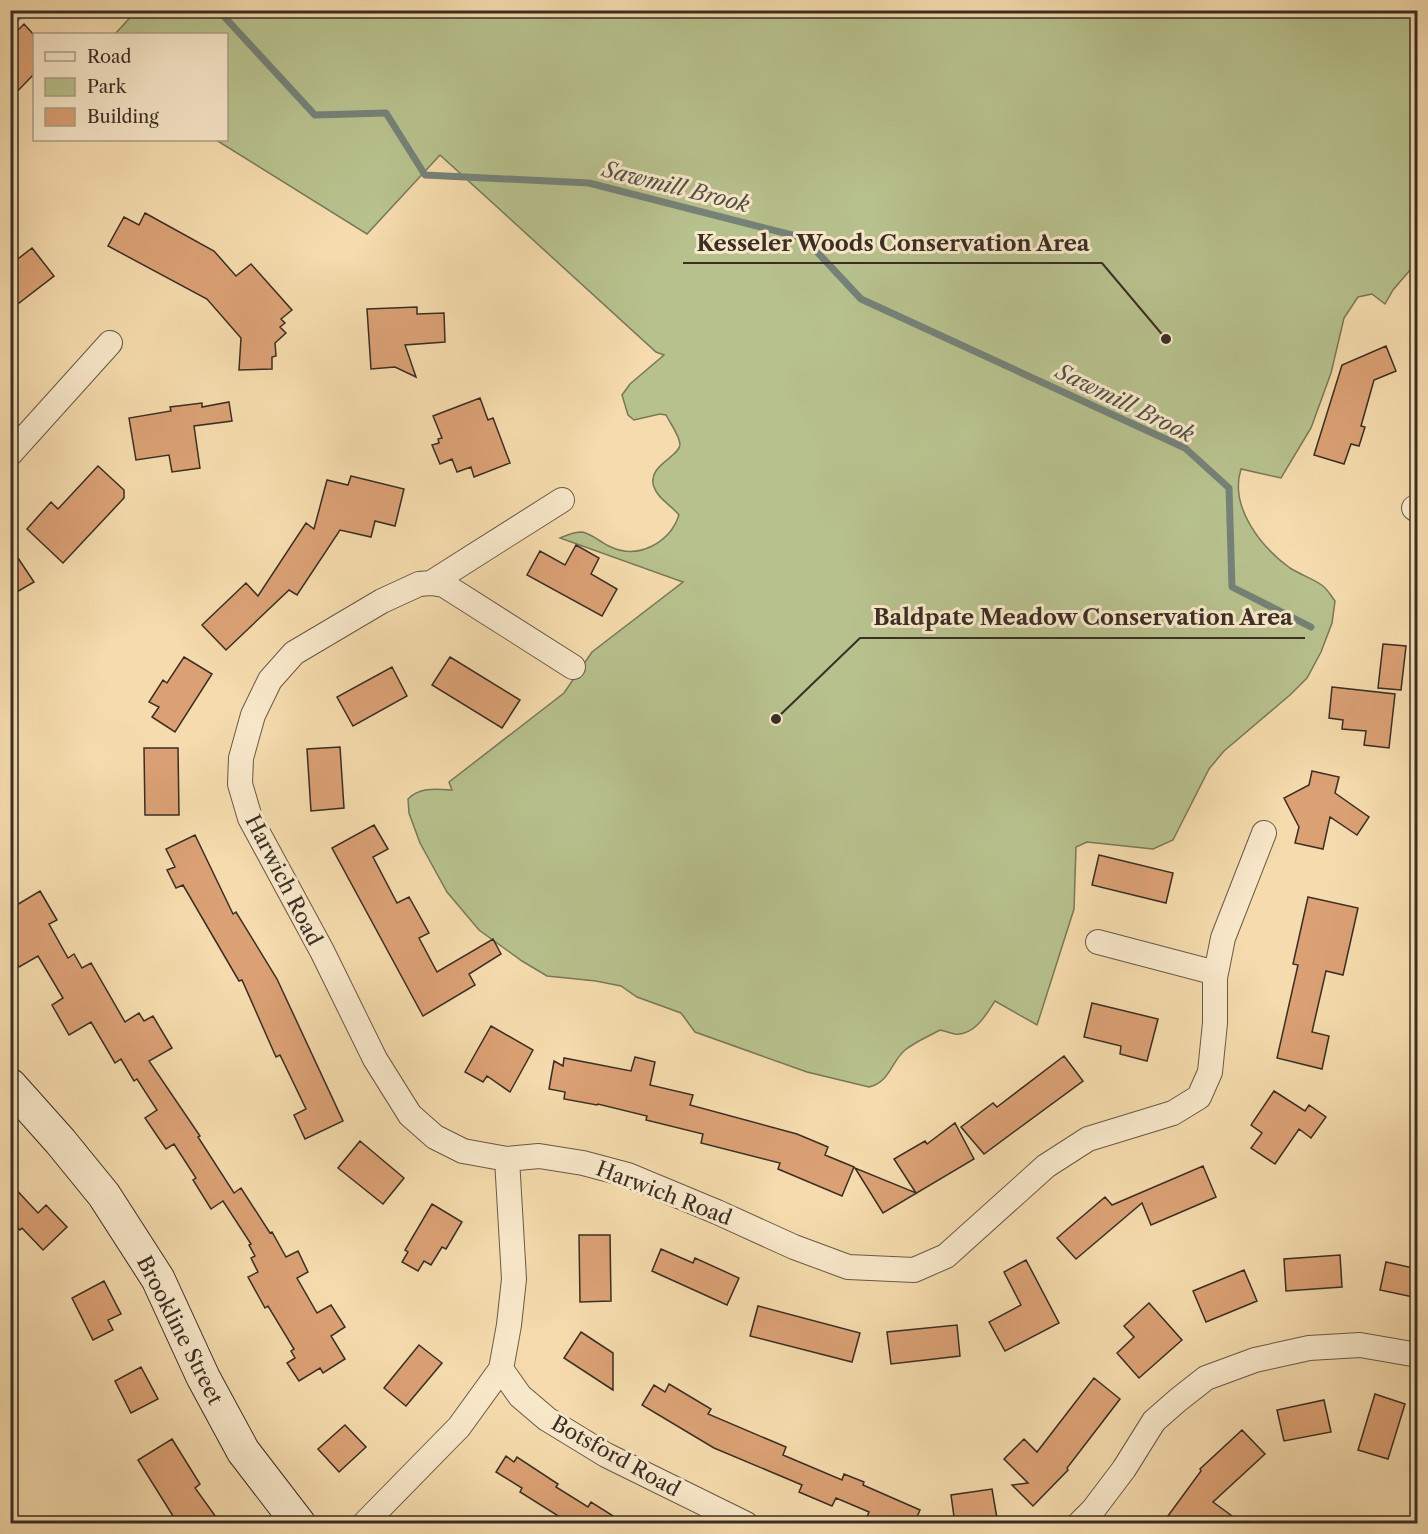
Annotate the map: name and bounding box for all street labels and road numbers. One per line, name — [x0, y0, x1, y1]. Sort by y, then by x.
street label: Harwich Road — [240, 811, 328, 950]
street label: Harwich Road — [593, 1156, 736, 1230]
street label: Brookline Street — [132, 1251, 229, 1409]
street label: Botsford Road — [547, 1410, 685, 1502]

